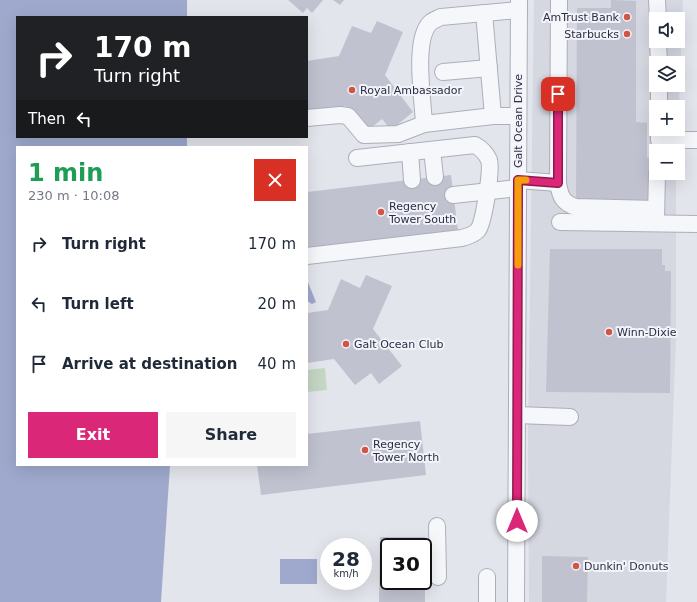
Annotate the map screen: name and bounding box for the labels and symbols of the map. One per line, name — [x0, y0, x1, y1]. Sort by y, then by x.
place label: AmTrust Bank — [543, 11, 620, 24]
marker: AmTrust Bank — [622, 12, 632, 22]
place label: Starbucks — [564, 28, 619, 41]
marker: Starbucks — [622, 29, 632, 39]
street label: Galt Ocean Drive — [512, 74, 525, 168]
pin — [541, 77, 575, 111]
place label: Royal Ambassador — [360, 84, 463, 97]
marker: Royal Ambassador — [347, 85, 357, 95]
place label: Regency Tower South — [388, 200, 456, 226]
marker: Regency Tower South — [376, 207, 386, 217]
place label: Winn-Dixie — [617, 326, 677, 339]
marker: Winn-Dixie — [604, 327, 614, 337]
place label: Galt Ocean Club — [354, 338, 444, 351]
marker: Galt Ocean Club — [341, 339, 351, 349]
place label: Regency Tower North — [372, 438, 439, 464]
marker: Regency Tower North — [360, 445, 370, 455]
position arrow — [496, 500, 538, 542]
speed limit sign: 30 — [380, 538, 432, 590]
place label: Dunkin' Donuts — [584, 560, 669, 573]
marker: Dunkin' Donuts — [571, 561, 581, 571]

